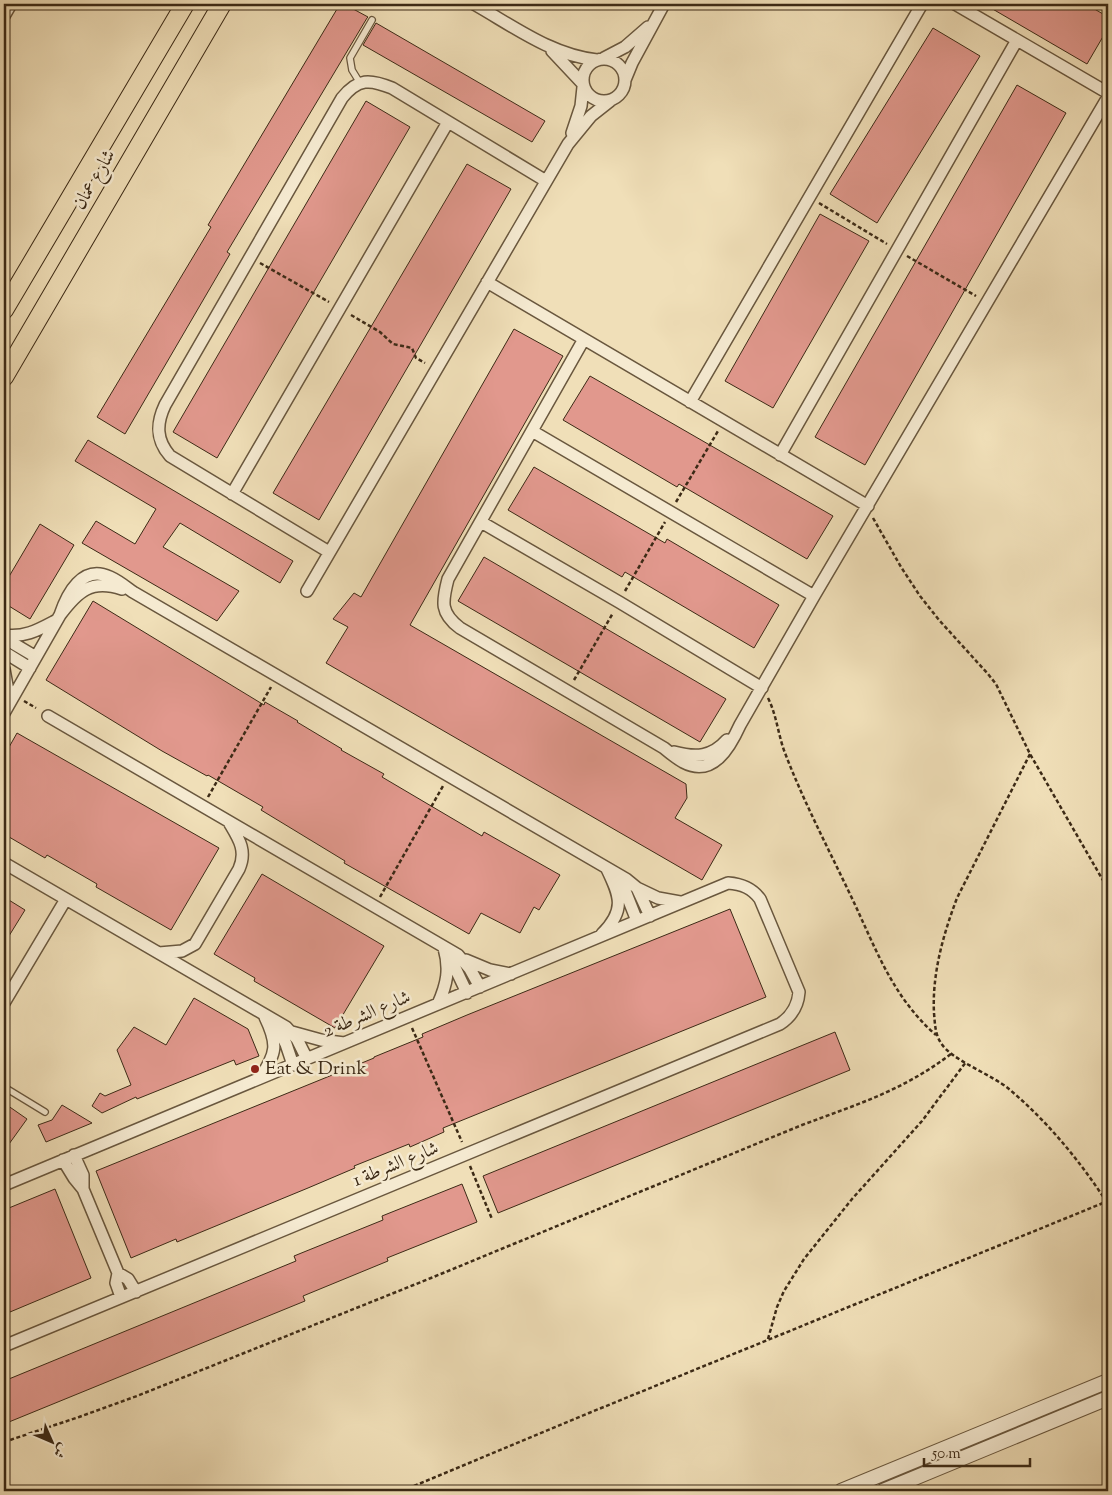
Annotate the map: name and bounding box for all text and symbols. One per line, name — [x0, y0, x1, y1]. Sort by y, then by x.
street label: شارع عمان — [67, 145, 123, 215]
street label: شارع الشرطة 2 — [319, 984, 415, 1046]
place label: Eat & Drink — [265, 1056, 367, 1083]
marker: Eat & Drink — [249, 1063, 261, 1075]
street label: شارع الشرطة 1 — [349, 1135, 443, 1195]
north arrow — [28, 1418, 78, 1468]
scale bar — [924, 1435, 1031, 1467]
text: ش — [48, 1438, 72, 1462]
text: 50 m — [931, 1444, 961, 1465]

